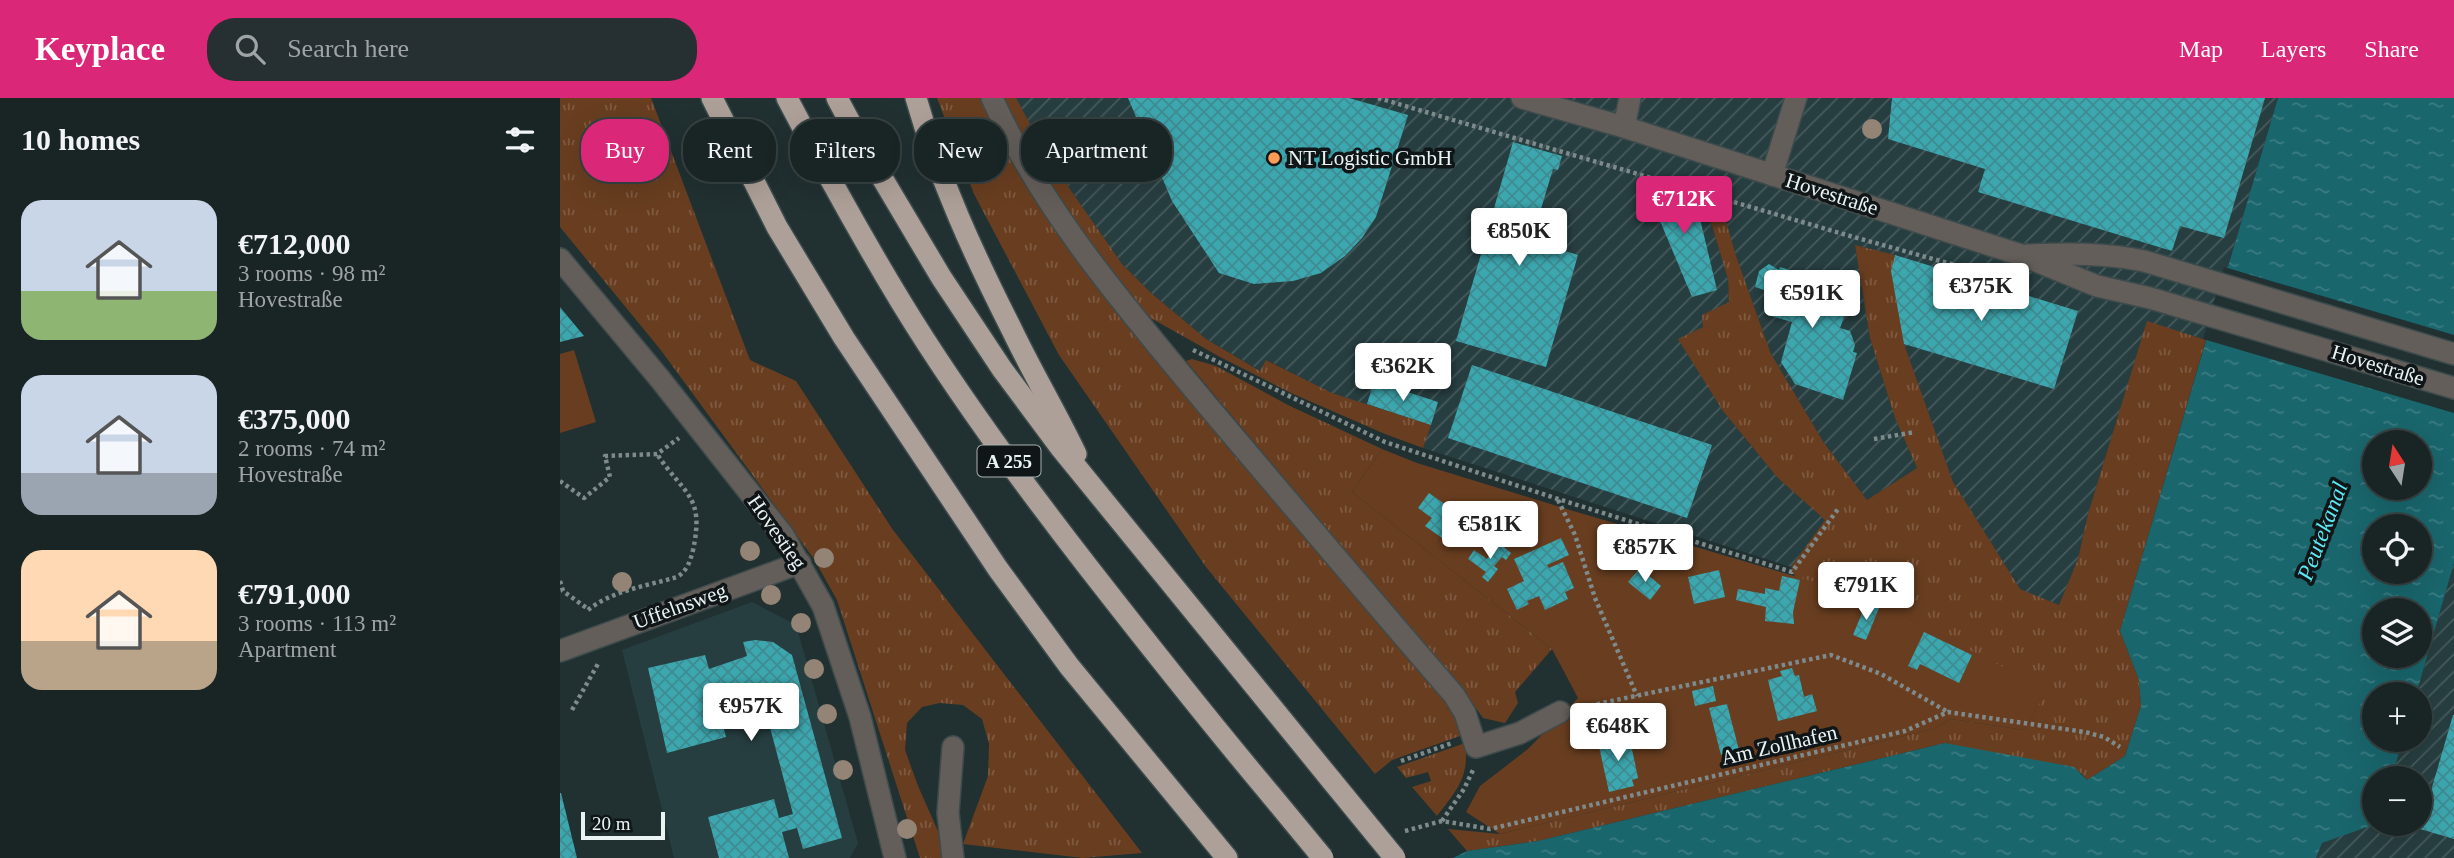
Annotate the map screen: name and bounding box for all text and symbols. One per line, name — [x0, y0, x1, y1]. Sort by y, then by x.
search box — [207, 18, 697, 81]
icon: search — [231, 30, 269, 68]
text: Keyplace — [35, 31, 165, 67]
text: Search here — [287, 34, 409, 63]
text: Map — [2179, 36, 2223, 62]
text: Layers — [2261, 36, 2326, 62]
text: Share — [2364, 36, 2419, 62]
chip: Buy — [581, 119, 669, 182]
chip: Rent — [683, 119, 776, 182]
chip: Filters — [790, 119, 900, 182]
chip: New — [914, 119, 1007, 182]
chip: Apartment — [1021, 119, 1172, 182]
icon: filters — [501, 121, 539, 159]
text: 10 homes — [21, 123, 140, 156]
place label: NT Logistic GmbH — [1288, 146, 1452, 170]
marker: NT Logistic GmbH — [1266, 150, 1282, 166]
street label: Hovestraße — [1783, 168, 1881, 220]
pin: €712K — [1635, 176, 1733, 236]
text: €712K — [1652, 186, 1716, 211]
pin: €850K — [1470, 208, 1568, 268]
text: €850K — [1487, 218, 1551, 243]
text: €712,000 — [238, 227, 351, 260]
icon: home — [77, 228, 161, 312]
text: 3 rooms · 98 m² — [238, 261, 385, 286]
pin: €375K — [1932, 264, 2030, 323]
pin: €591K — [1763, 271, 1861, 330]
text: €375K — [1949, 273, 2013, 298]
text: €591K — [1780, 280, 1844, 305]
text: Hovestraße — [238, 287, 343, 312]
street label: Hovestraße — [2329, 340, 2427, 390]
pin: €362K — [1354, 344, 1452, 403]
text: €362K — [1371, 353, 1435, 378]
text: €375,000 — [238, 402, 351, 435]
icon: home — [77, 403, 161, 487]
north arrow — [2362, 430, 2432, 500]
map controls — [2362, 430, 2432, 836]
text: 2 rooms · 74 m² — [238, 436, 385, 461]
road number: A 255 — [978, 446, 1040, 476]
text: Hovestraße — [238, 462, 343, 487]
water label: Peutekanal — [2292, 478, 2353, 585]
street label: Hovestieg — [743, 490, 812, 574]
pin: €581K — [1441, 502, 1539, 561]
text: €581K — [1458, 511, 1522, 536]
button: locate — [2362, 514, 2432, 584]
pin: €857K — [1596, 524, 1694, 584]
text: €857K — [1613, 534, 1677, 559]
pin: €791K — [1817, 562, 1915, 622]
text: €791K — [1834, 572, 1898, 597]
text: €791,000 — [238, 577, 351, 610]
icon: home — [77, 578, 161, 662]
street label: Uffelnsweg — [630, 578, 730, 634]
button: layers — [2362, 598, 2432, 668]
text: 3 rooms · 113 m² — [238, 611, 396, 636]
text: Apartment — [238, 637, 336, 662]
button: + — [2362, 682, 2432, 752]
pin: €957K — [702, 684, 800, 743]
text: €957K — [719, 693, 783, 718]
pin: €648K — [1569, 704, 1667, 763]
text: €648K — [1586, 713, 1650, 738]
street label: Am Zollhafen — [1719, 720, 1840, 770]
button: − — [2362, 766, 2432, 836]
scale bar — [581, 809, 665, 841]
text: 20 m — [592, 813, 631, 834]

